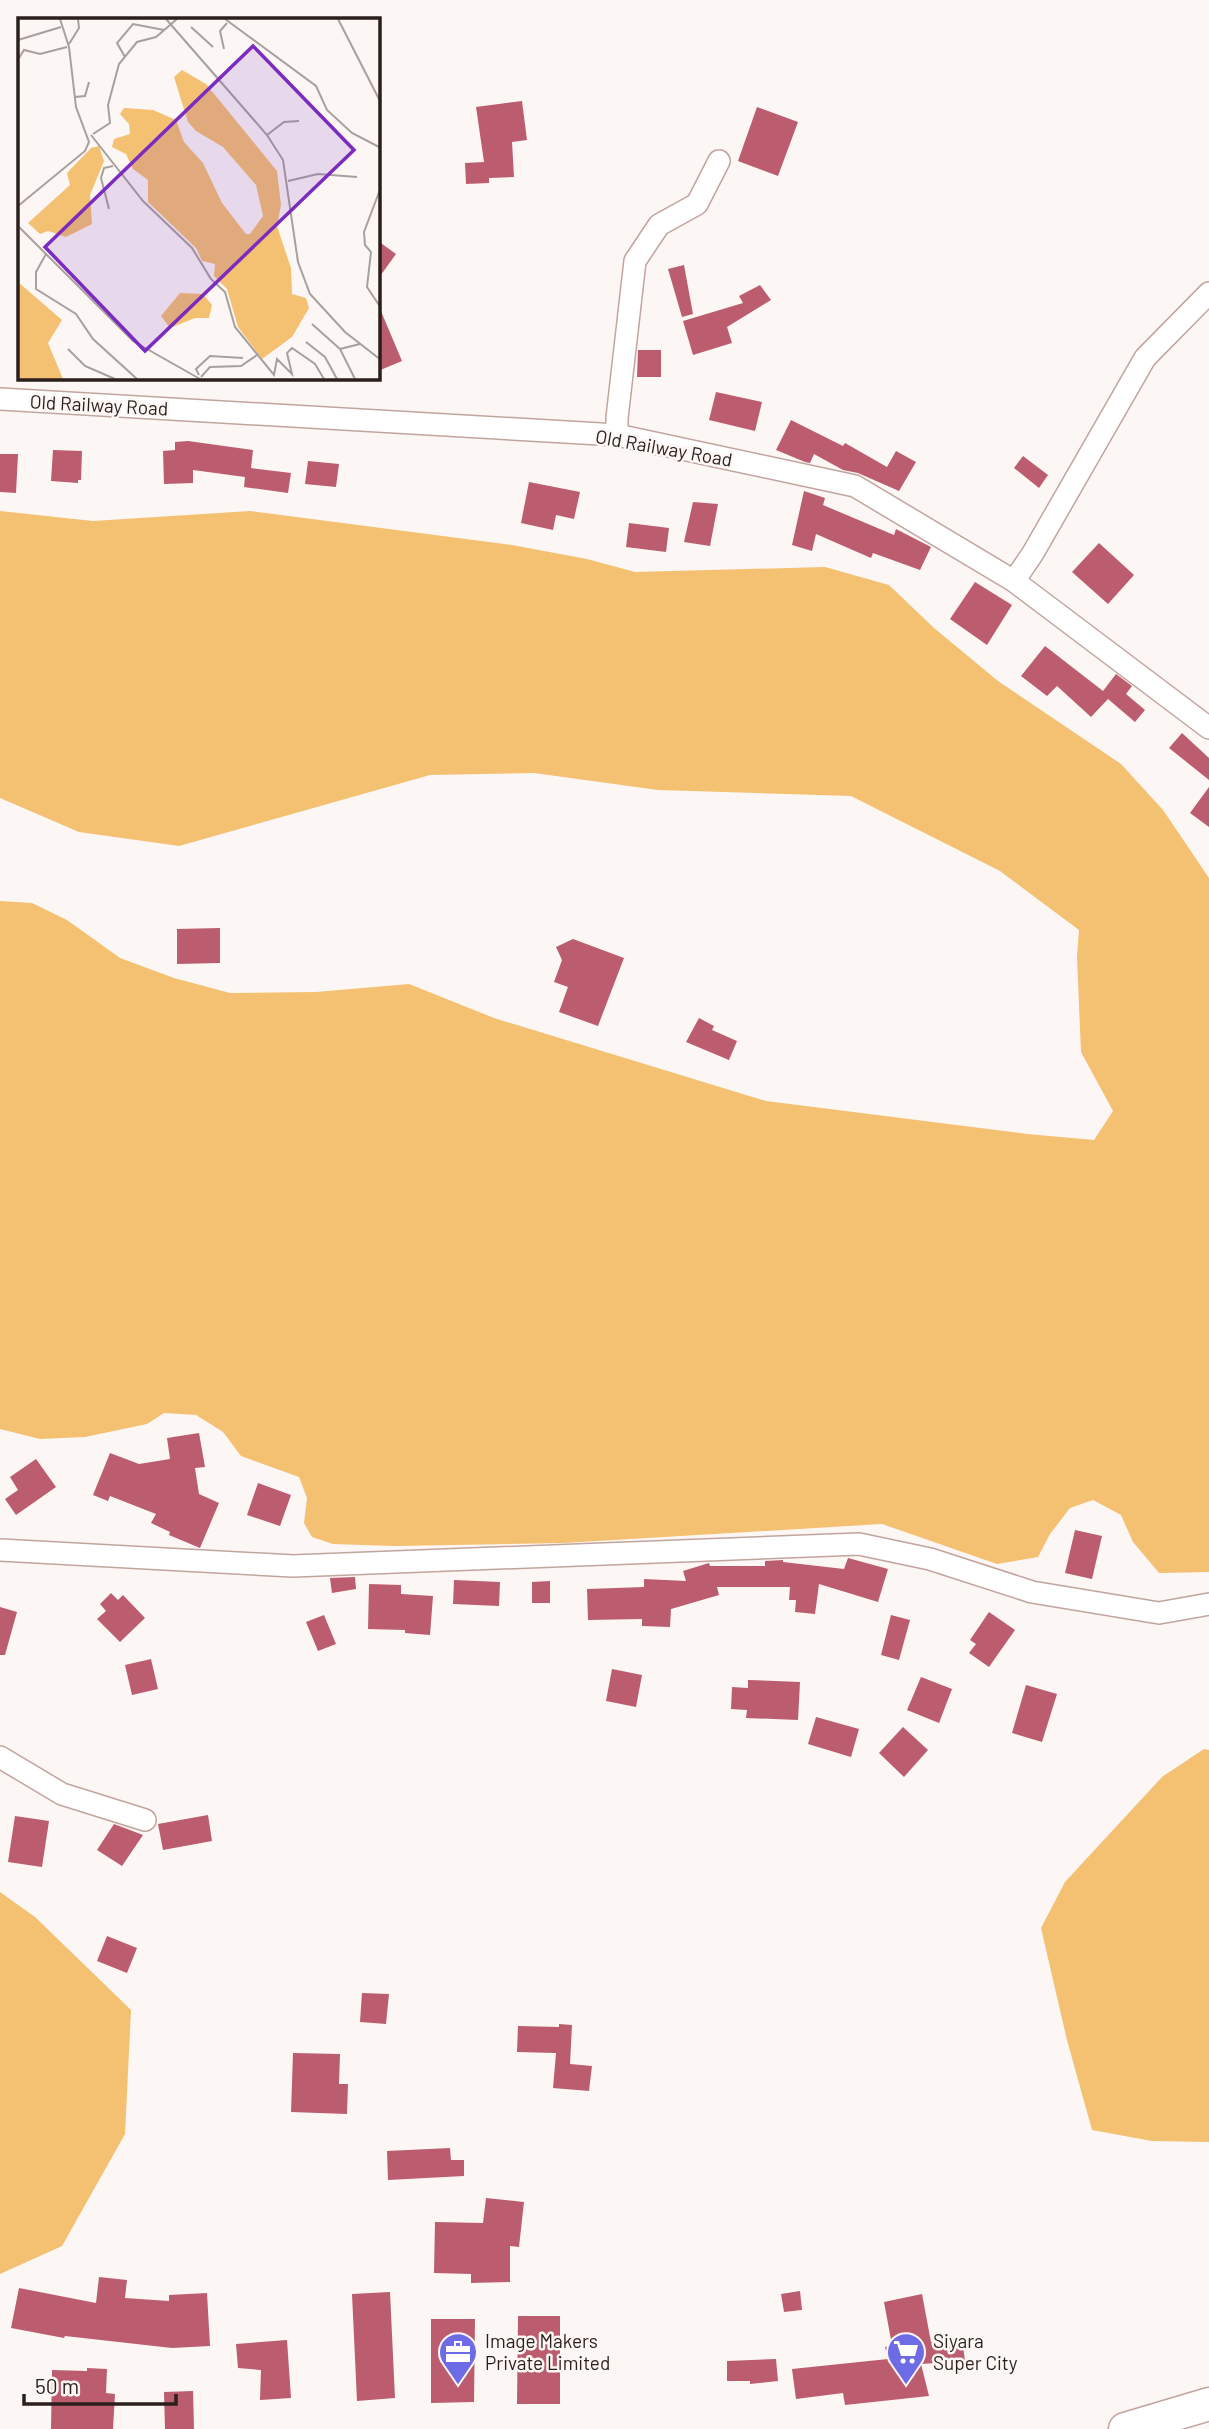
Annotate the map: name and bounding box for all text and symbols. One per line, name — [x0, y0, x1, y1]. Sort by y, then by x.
inset map — [18, 18, 380, 380]
street label: Old Railway Road — [29, 389, 169, 420]
street label: Old Railway Road — [594, 424, 734, 471]
place label: Image Makers Private Limited — [485, 2329, 610, 2374]
place label: Siyara Super City — [933, 2329, 1018, 2374]
office icon: Image Makers Private Limited — [437, 2331, 479, 2386]
supermarket icon: Siyara Super City — [885, 2331, 927, 2386]
scale bar — [24, 2362, 177, 2406]
text: 50 m — [35, 2373, 79, 2398]

